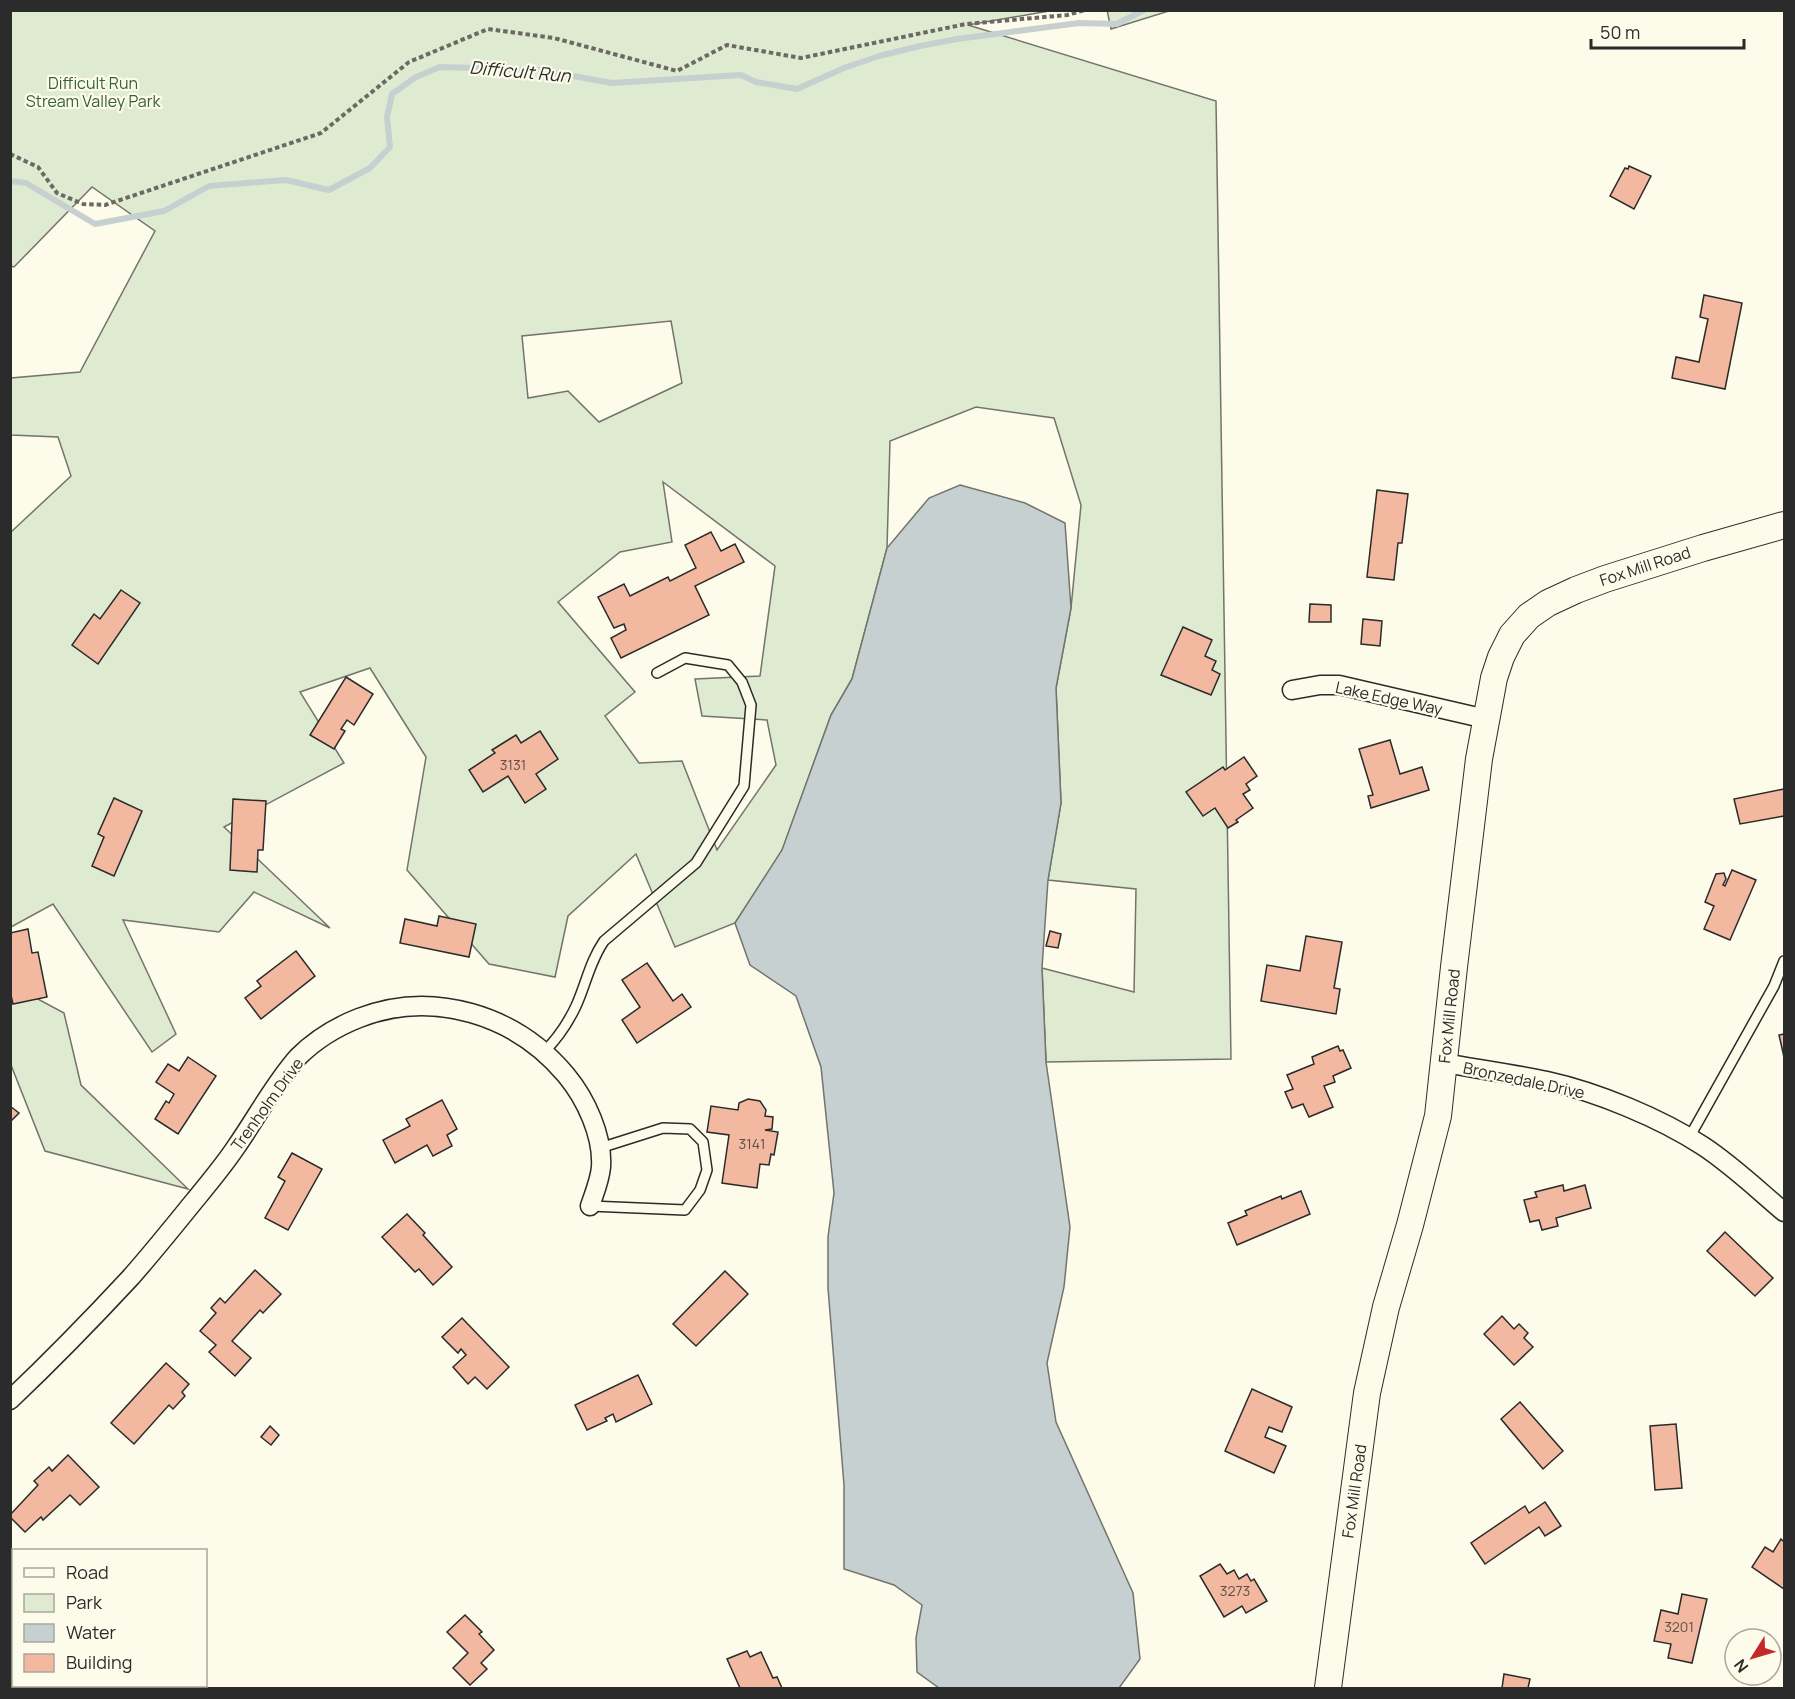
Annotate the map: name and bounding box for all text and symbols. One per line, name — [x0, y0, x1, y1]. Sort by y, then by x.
scale bar — [1591, 12, 1744, 50]
text: 50 m — [1600, 20, 1640, 44]
water label: Difficult Run — [469, 55, 573, 87]
park label: Difficult Run Stream Valley Park — [26, 72, 161, 112]
street label: Fox Mill Road — [1597, 541, 1693, 591]
street label: Lake Edge Way — [1333, 676, 1445, 720]
house number: 3131 — [500, 755, 526, 774]
street label: Fox Mill Road — [1433, 968, 1465, 1064]
street label: Trenholm Drive — [226, 1053, 308, 1155]
street label: Bronzedale Drive — [1461, 1056, 1587, 1104]
house number: 3141 — [739, 1134, 765, 1153]
street label: Fox Mill Road — [1337, 1443, 1371, 1539]
legend — [12, 1549, 207, 1687]
text: Road — [66, 1560, 109, 1584]
house number: 3273 — [1220, 1581, 1250, 1600]
text: Park — [66, 1590, 103, 1614]
house number: 3201 — [1664, 1617, 1694, 1636]
text: Water — [66, 1620, 116, 1644]
north arrow — [1723, 1627, 1783, 1687]
text: Building — [66, 1650, 132, 1674]
text: N — [1729, 1655, 1753, 1677]

